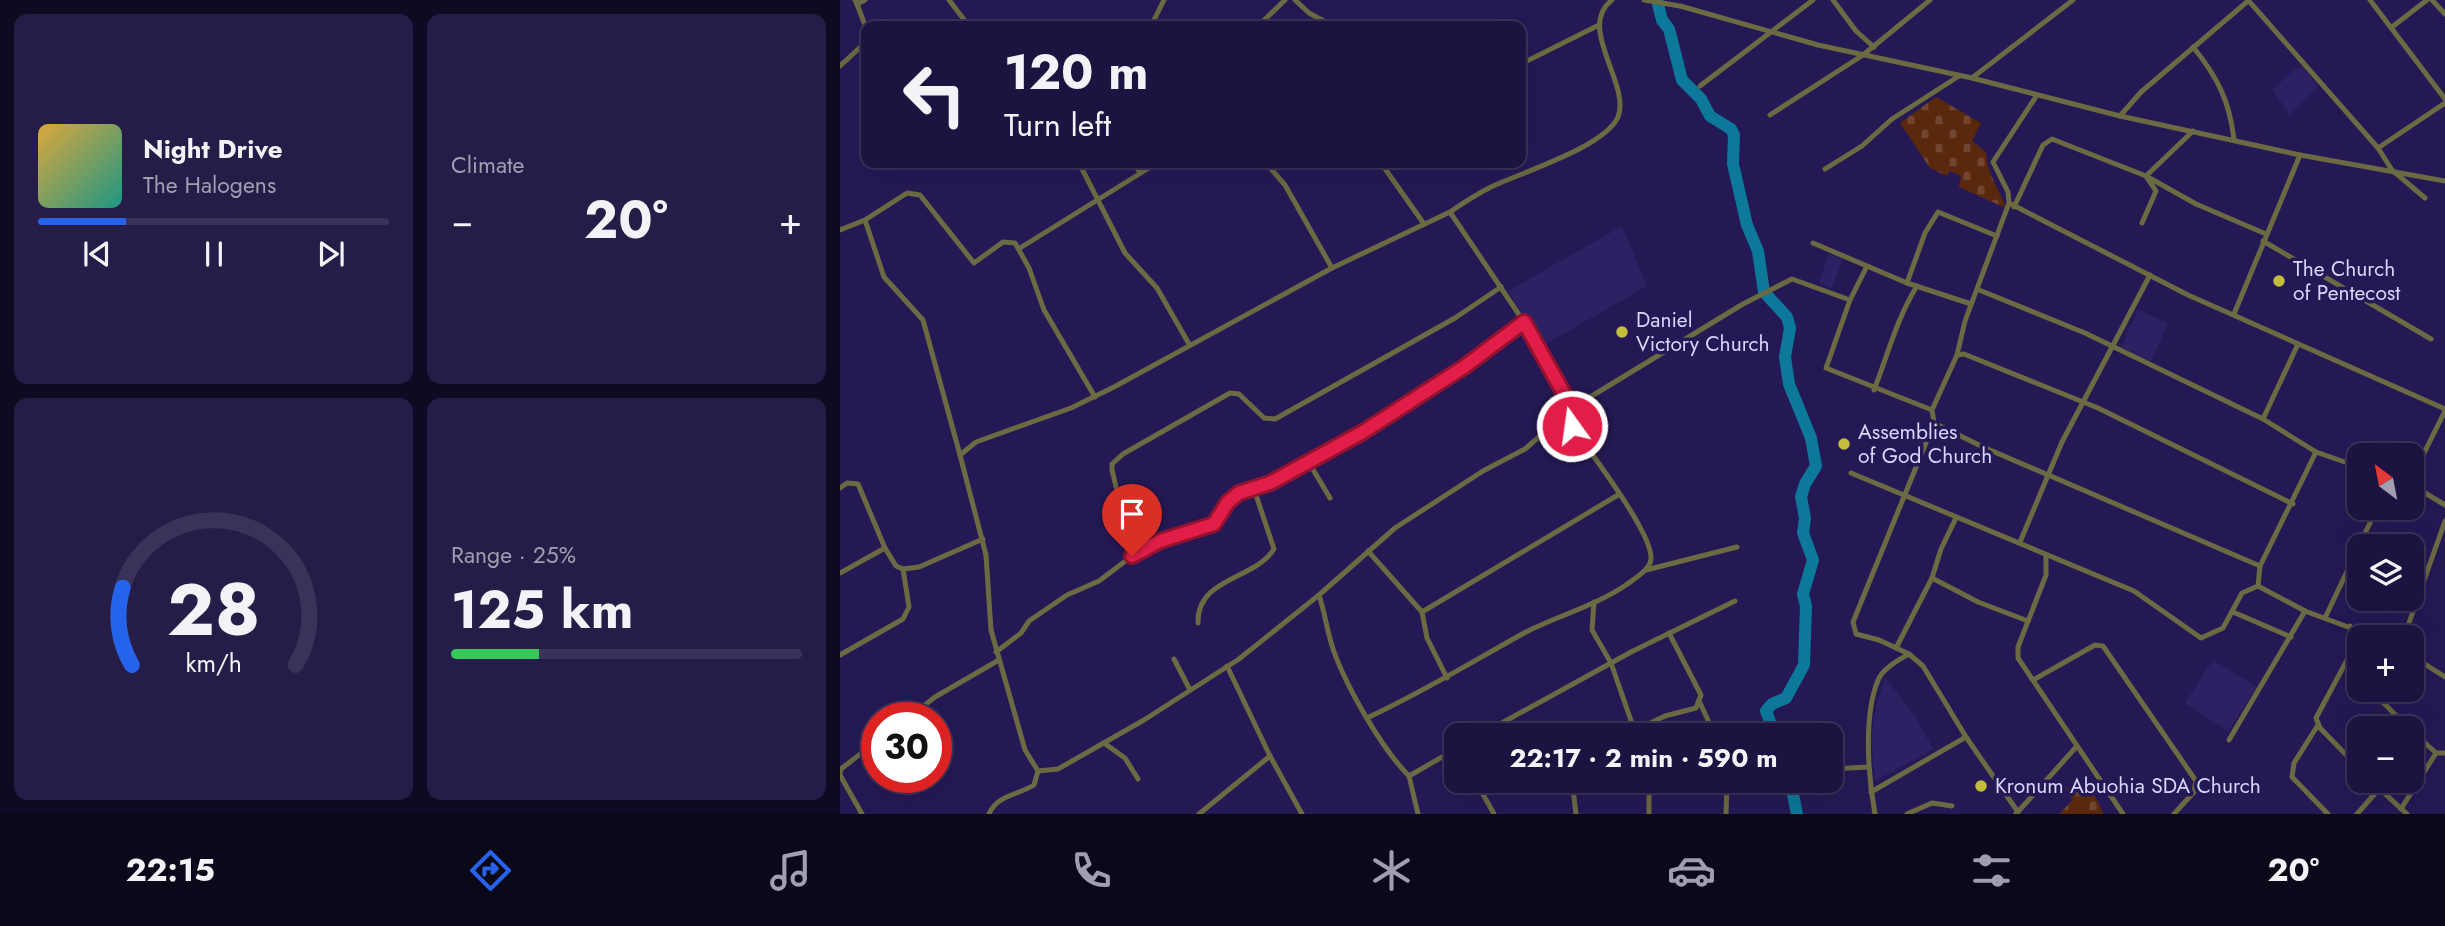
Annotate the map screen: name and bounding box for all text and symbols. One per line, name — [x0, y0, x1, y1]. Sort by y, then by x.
text: 120 m — [1004, 37, 1148, 107]
icon: left — [889, 49, 980, 140]
text: Turn left — [1004, 102, 1111, 148]
text: Night Drive — [143, 130, 283, 168]
text: Climate — [451, 148, 524, 182]
text: The Halogens — [143, 168, 276, 202]
text: 20° — [584, 182, 668, 258]
text: − — [451, 193, 473, 248]
text: + — [779, 193, 802, 248]
icon: previous — [78, 235, 116, 273]
icon: pause — [195, 235, 233, 273]
icon: next — [312, 235, 350, 273]
place label: The Church of Pentecost — [2293, 254, 2400, 308]
marker: The Church of Pentecost — [2271, 273, 2287, 289]
place label: Daniel Victory Church — [1636, 305, 1770, 359]
marker: Daniel Victory Church — [1614, 324, 1630, 340]
position arrow — [1535, 389, 1609, 463]
place label: Assemblies of God Church — [1858, 417, 1992, 471]
marker: Assemblies of God Church — [1836, 436, 1852, 452]
north arrow — [2347, 443, 2424, 520]
map controls — [2347, 443, 2424, 793]
pin — [1102, 484, 1162, 556]
icon: arrive — [1113, 495, 1151, 533]
button: layers — [2347, 534, 2424, 611]
text: Range · 25% — [451, 538, 576, 572]
text: 28 — [167, 557, 260, 662]
text: 125 km — [451, 572, 633, 648]
button: + — [2347, 625, 2424, 702]
text: km/h — [185, 645, 242, 681]
speed limit sign: 30 — [861, 702, 952, 793]
button: − — [2347, 716, 2424, 793]
text: 22:17 · 2 min · 590 m — [1509, 739, 1778, 777]
place label: Kronum Abuohia SDA Church — [1995, 771, 2261, 801]
marker: Kronum Abuohia SDA Church — [1973, 778, 1989, 794]
icon: directions — [466, 846, 515, 895]
icon: music — [766, 846, 815, 895]
icon: phone — [1067, 846, 1116, 895]
icon: climate — [1367, 846, 1416, 895]
icon: car — [1667, 846, 1716, 895]
icon: filters — [1967, 846, 2016, 895]
text: 22:15 — [126, 847, 215, 893]
text: 20° — [2268, 847, 2319, 893]

